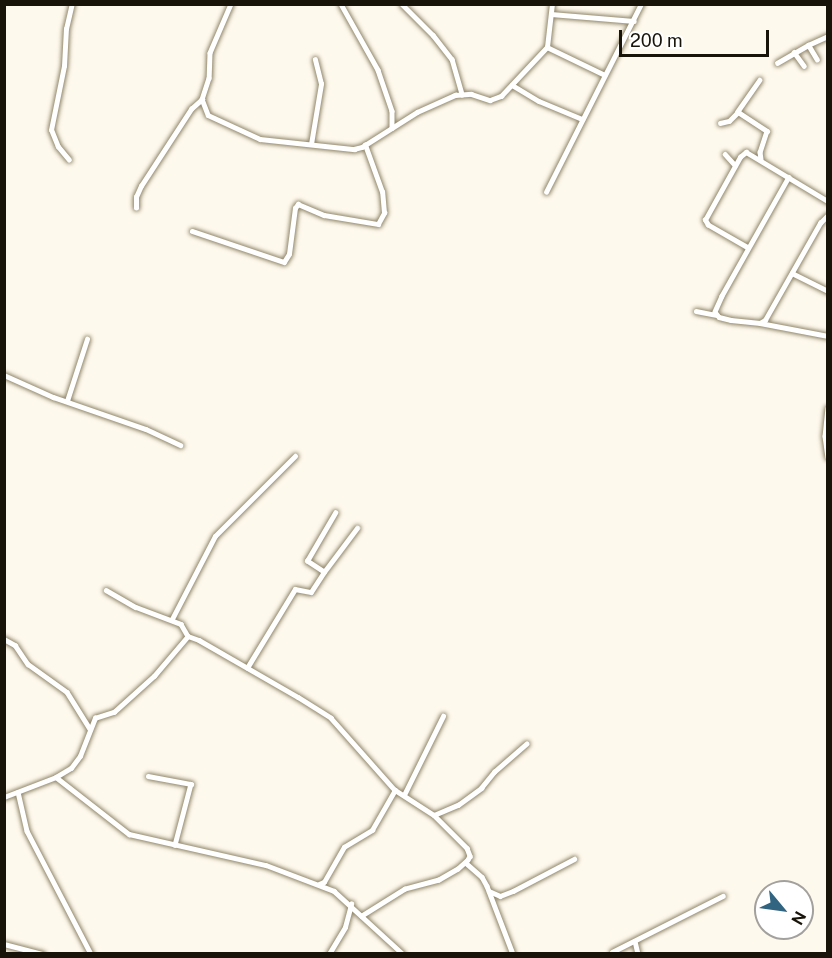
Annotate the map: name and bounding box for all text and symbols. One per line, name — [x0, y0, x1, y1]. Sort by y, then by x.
scale bar — [622, 18, 772, 56]
text: 200 m — [630, 30, 683, 51]
north arrow — [754, 880, 814, 940]
text: N — [787, 908, 810, 928]

